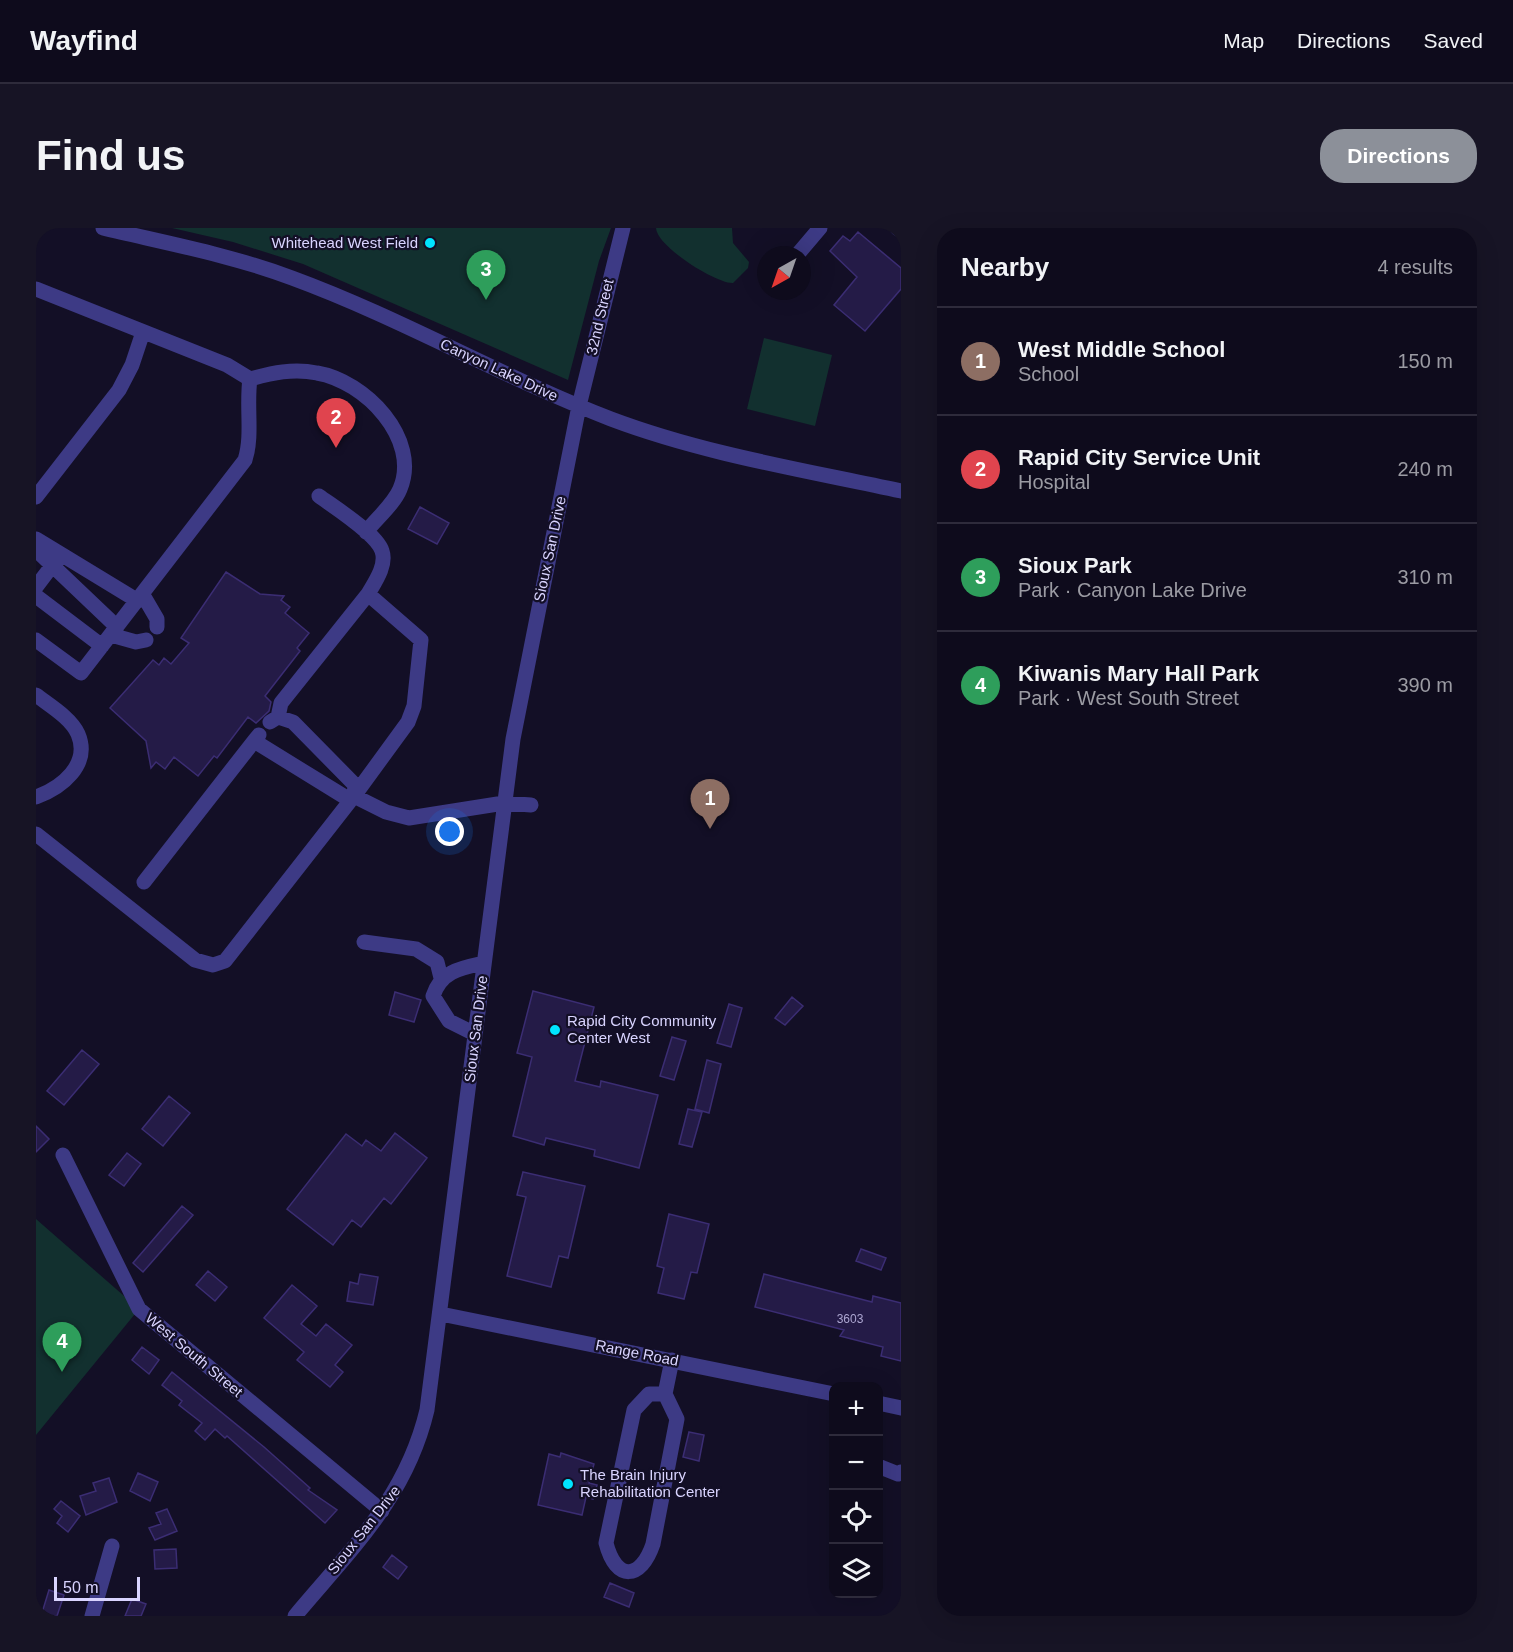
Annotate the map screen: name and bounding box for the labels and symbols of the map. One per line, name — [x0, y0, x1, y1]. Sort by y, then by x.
place label: Whitehead West Field — [272, 234, 418, 251]
marker: Whitehead West Field — [423, 236, 437, 250]
north arrow — [757, 246, 811, 300]
pin: 3 — [466, 250, 506, 300]
street label: 32nd Street — [583, 276, 617, 357]
street label: Canyon Lake Drive — [438, 335, 561, 404]
pin: 2 — [316, 398, 356, 448]
street label: Sioux San Drive — [530, 495, 569, 603]
pin: 1 — [690, 780, 730, 829]
your location — [435, 817, 464, 846]
street label: Sioux San Drive — [461, 975, 490, 1083]
place label: Rapid City Community Center West — [567, 1012, 717, 1046]
marker: Rapid City Community Center West — [548, 1023, 562, 1037]
street label: West South Street — [142, 1309, 247, 1401]
house number: 3603 — [837, 1312, 864, 1326]
pin: 4 — [42, 1322, 82, 1372]
street label: Range Road — [594, 1336, 680, 1369]
place label: The Brain Injury Rehabilitation Center — [580, 1466, 720, 1500]
marker: The Brain Injury Rehabilitation Center — [561, 1477, 575, 1491]
street label: Sioux San Drive — [324, 1482, 403, 1577]
scale bar — [54, 1574, 140, 1602]

